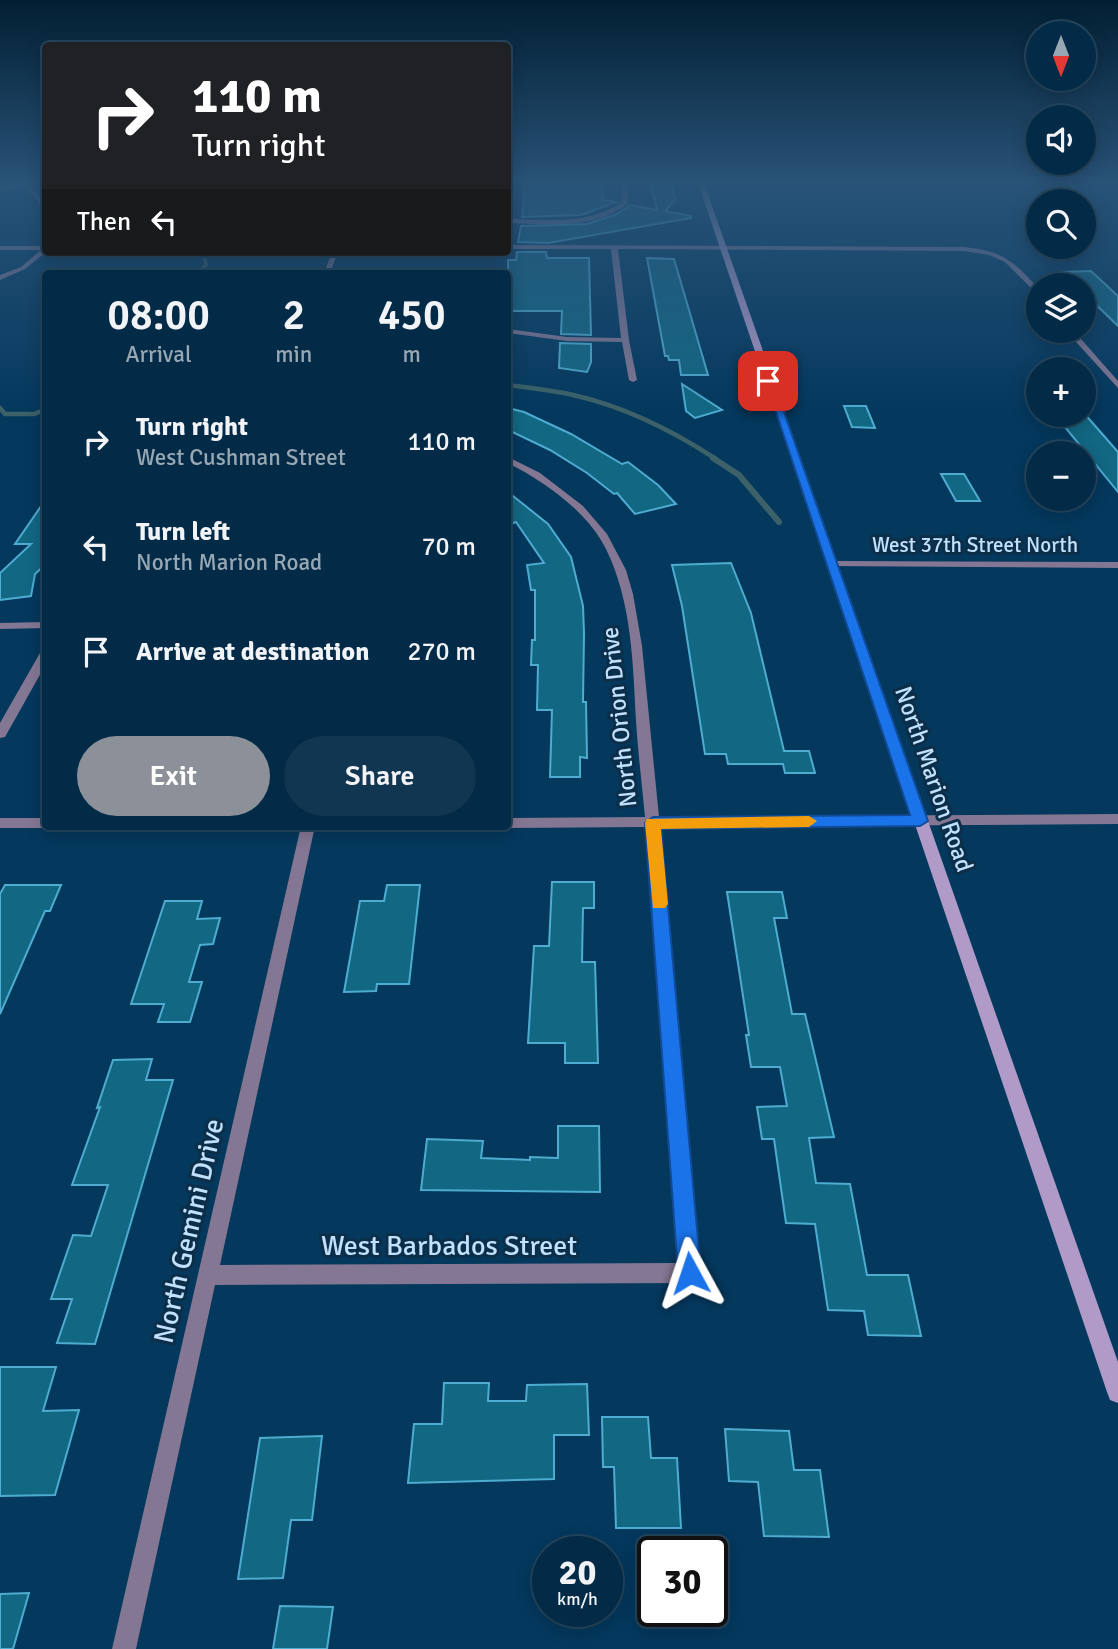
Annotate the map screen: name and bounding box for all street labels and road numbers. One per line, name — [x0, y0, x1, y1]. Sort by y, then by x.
street label: West 37th Street North — [872, 532, 1078, 558]
street label: North Orion Drive — [595, 625, 643, 809]
street label: North Marion Road — [888, 682, 980, 876]
street label: North Gemini Drive — [147, 1115, 231, 1347]
street label: West Barbados Street — [321, 1229, 577, 1263]

